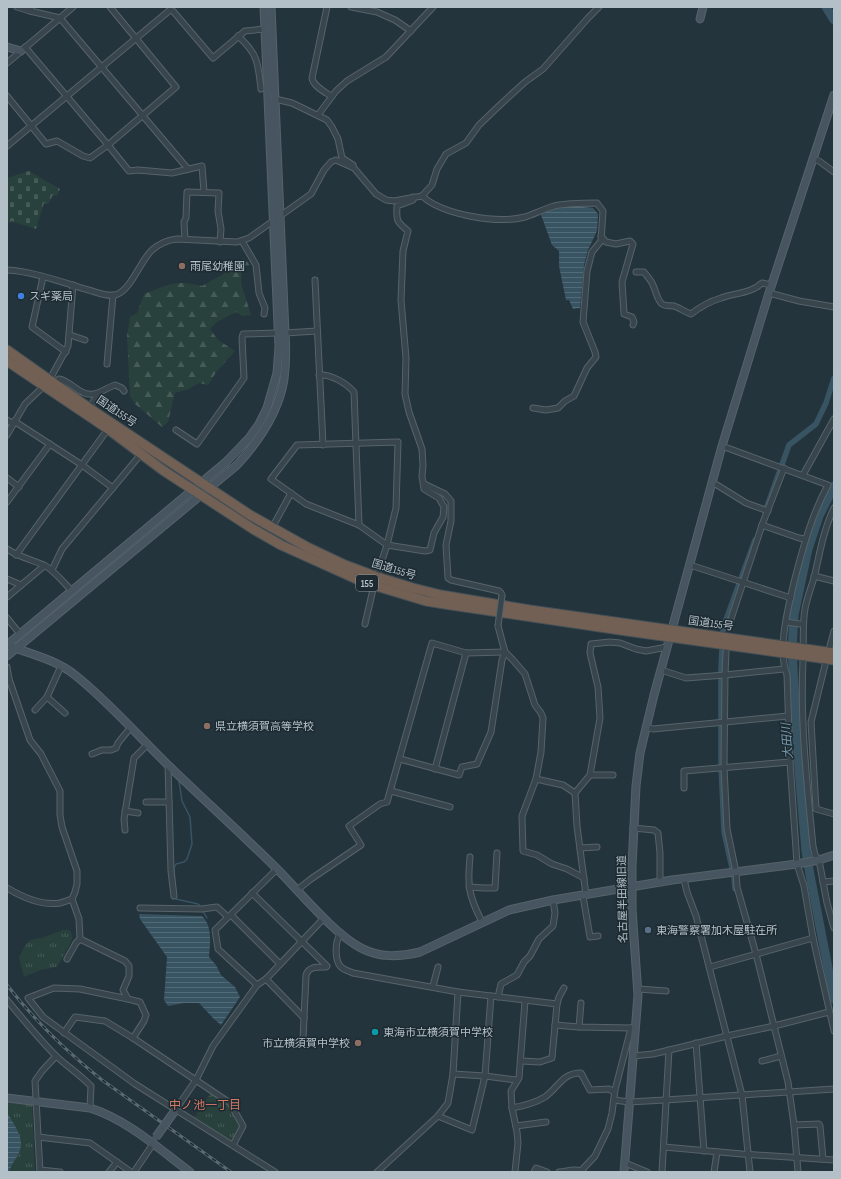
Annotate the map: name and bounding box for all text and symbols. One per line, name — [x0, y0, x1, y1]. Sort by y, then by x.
place label: 雨尾幼稚園 — [190, 260, 245, 273]
marker: 雨尾幼稚園 — [177, 261, 187, 271]
place label: スギ薬局 — [29, 290, 73, 303]
marker: スギ薬局 — [16, 291, 26, 301]
street label: 国道155号 — [94, 393, 139, 430]
street label: 国道155号 — [370, 557, 418, 582]
road number: 155 — [356, 575, 378, 591]
street label: 国道155号 — [687, 614, 734, 633]
place label: 県立横須賀高等学校 — [215, 720, 314, 733]
water label: 大田川 — [779, 720, 796, 759]
marker: 県立横須賀高等学校 — [202, 721, 212, 731]
street label: 名古屋半田線旧道 — [615, 855, 630, 943]
place label: 東海警察署加木屋駐在所 — [656, 924, 778, 937]
marker: 東海警察署加木屋駐在所 — [643, 925, 653, 935]
place label: 東海市立横須賀中学校 — [383, 1026, 493, 1039]
marker: 東海市立横須賀中学校 — [370, 1027, 380, 1037]
place label: 市立横須賀中学校 — [262, 1037, 350, 1050]
marker: 市立横須賀中学校 — [353, 1038, 363, 1048]
district label: 中ノ池一丁目 — [169, 1098, 241, 1113]

